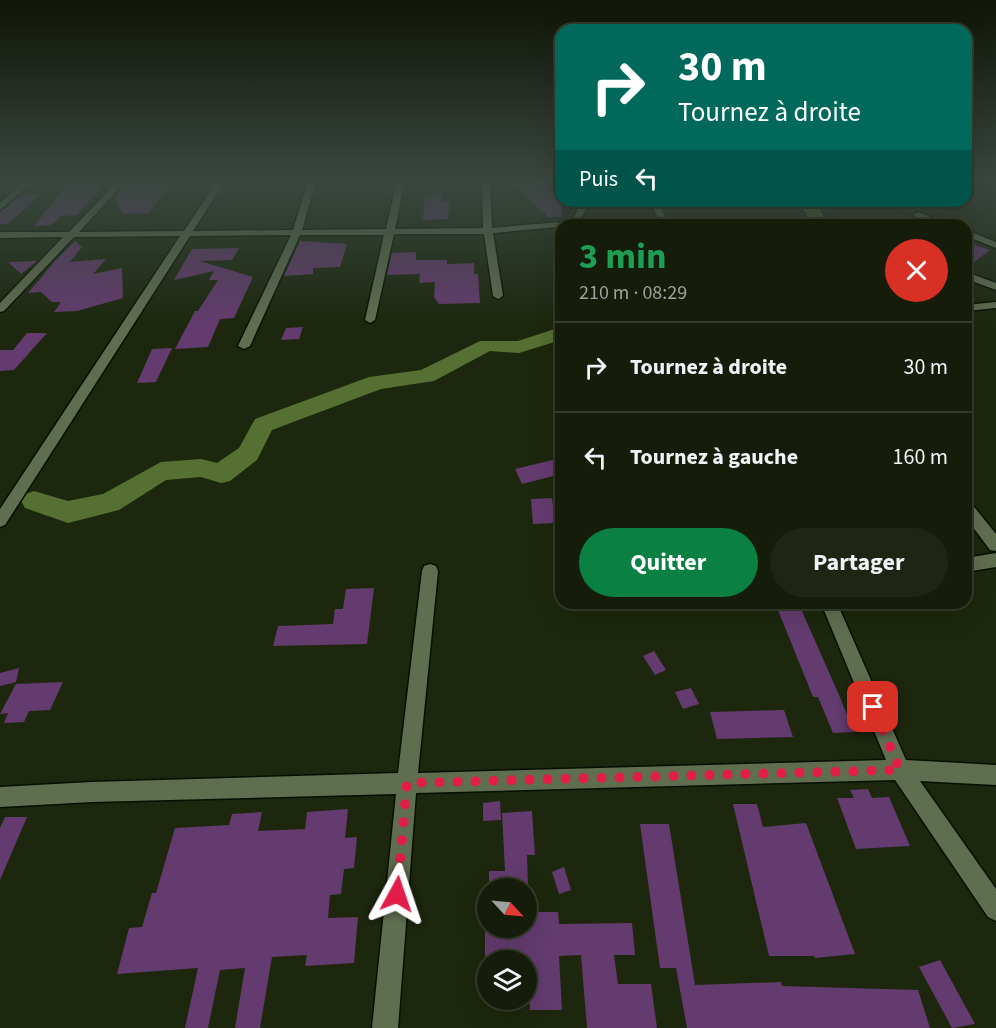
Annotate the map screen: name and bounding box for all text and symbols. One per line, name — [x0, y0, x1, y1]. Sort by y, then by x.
text: 30 m — [678, 37, 767, 97]
icon: right — [579, 48, 657, 126]
text: Tournez à droite — [678, 93, 861, 132]
icon: left — [630, 162, 663, 195]
text: Puis — [579, 163, 618, 195]
text: 3 min — [579, 231, 667, 282]
button: close — [885, 239, 948, 302]
text: 210 m · 08:29 — [579, 279, 687, 307]
icon: right — [579, 351, 612, 384]
text: Tournez à droite — [630, 351, 787, 383]
text: 30 m — [903, 351, 948, 383]
icon: left — [579, 441, 612, 474]
text: Tournez à gauche — [630, 441, 798, 473]
text: 160 m — [893, 441, 948, 473]
button: Quitter — [579, 528, 758, 597]
button: Partager — [770, 528, 948, 597]
pin — [847, 681, 898, 732]
icon: arrive — [856, 690, 889, 723]
position arrow — [365, 862, 429, 926]
north arrow — [477, 878, 537, 938]
map controls — [477, 878, 537, 1010]
button: layers — [477, 950, 537, 1010]

